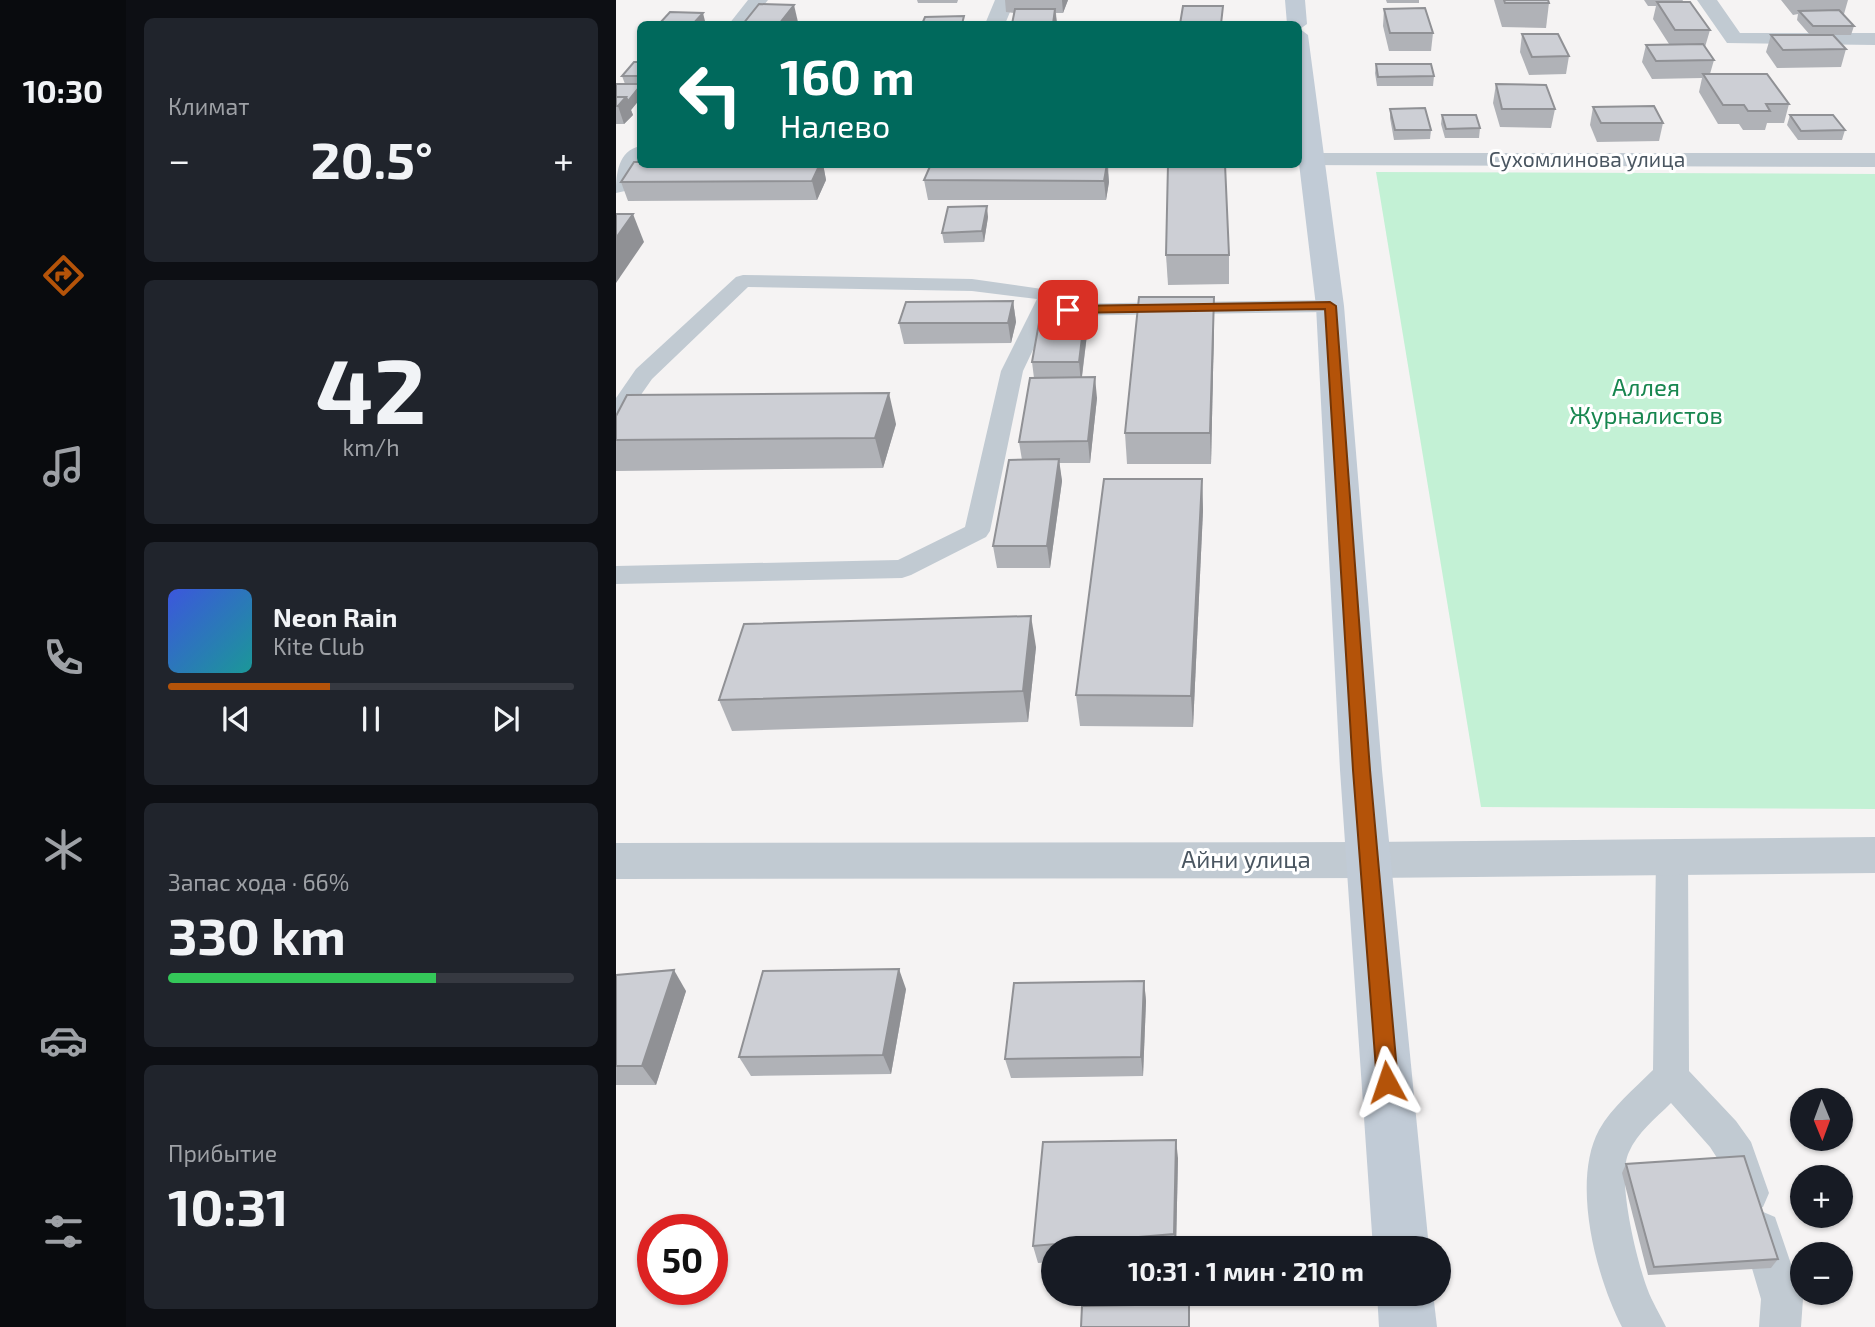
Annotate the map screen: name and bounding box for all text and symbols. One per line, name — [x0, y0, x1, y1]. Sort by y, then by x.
text: 160 m — [780, 46, 915, 105]
icon: left — [665, 49, 756, 140]
text: 10:30 — [23, 71, 103, 109]
text: Климат — [168, 92, 249, 120]
text: Налево — [780, 106, 890, 144]
text: 20.5° — [310, 127, 433, 189]
text: − — [168, 136, 190, 182]
text: + — [553, 136, 574, 182]
street label: Сухомлинова улица — [1489, 146, 1685, 172]
icon: directions — [39, 251, 88, 300]
pin — [1038, 280, 1098, 340]
icon: arrive — [1049, 291, 1087, 329]
text: 42 — [316, 333, 426, 442]
park label: Аллея Журналистов — [1569, 372, 1723, 430]
text: km/h — [342, 433, 400, 461]
icon: music — [39, 442, 88, 491]
text: Neon Rain — [273, 601, 397, 632]
text: Kite Club — [273, 632, 365, 660]
icon: phone — [39, 633, 88, 682]
icon: previous — [217, 700, 255, 738]
icon: pause — [352, 700, 390, 738]
icon: next — [487, 700, 525, 738]
icon: climate — [39, 825, 88, 874]
street label: Айни улица — [1181, 844, 1311, 874]
text: Запас хода · 66% — [168, 868, 349, 896]
text: 330 km — [168, 903, 346, 965]
icon: car — [39, 1016, 88, 1065]
position arrow — [1350, 1045, 1424, 1119]
north arrow — [1790, 1088, 1853, 1152]
map controls — [1790, 1088, 1853, 1305]
text: Прибытие — [168, 1139, 277, 1167]
button: + — [1790, 1165, 1853, 1228]
text: 10:31 — [168, 1174, 289, 1236]
icon: filters — [39, 1207, 88, 1256]
speed limit sign: 50 — [637, 1214, 728, 1305]
button: − — [1790, 1242, 1853, 1305]
text: 10:31 · 1 мин · 210 m — [1128, 1255, 1364, 1286]

